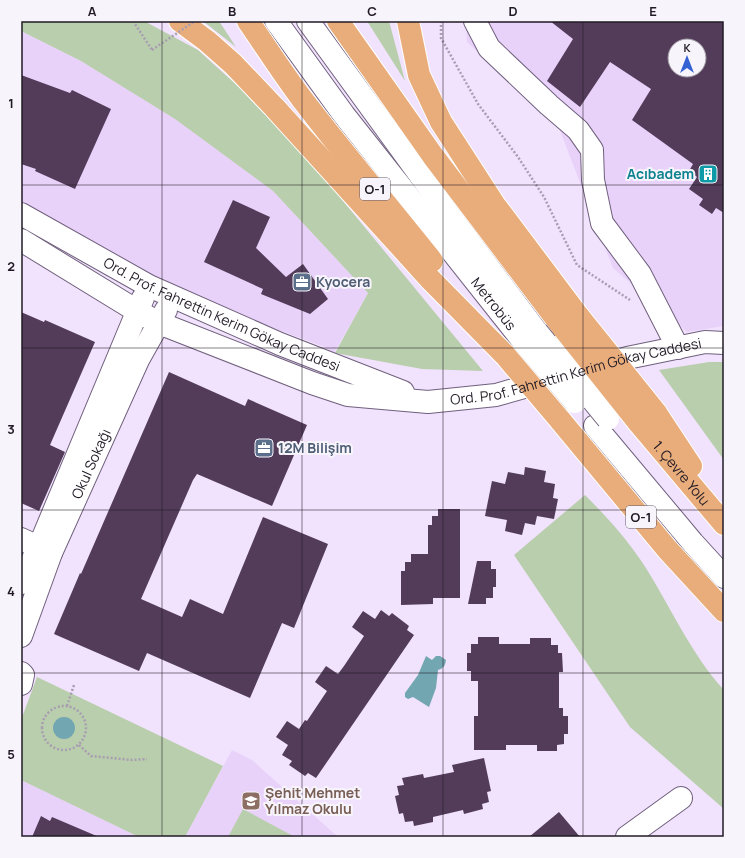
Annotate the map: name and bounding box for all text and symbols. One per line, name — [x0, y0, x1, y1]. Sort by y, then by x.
text: A — [88, 2, 97, 20]
text: B — [228, 2, 236, 20]
text: C — [367, 2, 377, 20]
text: D — [508, 2, 518, 20]
text: E — [649, 2, 657, 20]
north arrow — [667, 38, 707, 78]
text: K — [683, 40, 691, 55]
text: 1 — [8, 94, 14, 112]
building icon: Acıbadem — [697, 163, 719, 185]
place label: Acıbadem — [627, 164, 694, 183]
road number: O-1 — [360, 178, 390, 200]
street label: Ord. Prof. Fahrettin Kerim Gökay Caddesi — [100, 252, 343, 376]
text: 2 — [7, 257, 15, 275]
office icon: Kyocera — [291, 271, 313, 293]
place label: Kyocera — [316, 272, 370, 291]
street label: Metrobüs — [467, 273, 521, 334]
street label: Ord. Prof. Fahrettin Kerim Gökay Caddesi — [449, 333, 703, 409]
text: 3 — [7, 420, 15, 438]
street label: Okul Sokağı — [67, 426, 115, 502]
office icon: 12M Bilişim — [253, 437, 275, 459]
street label: 1. Çevre Yolu — [649, 437, 714, 509]
place label: 12M Bilişim — [278, 438, 352, 457]
road number: O-1 — [626, 506, 656, 528]
text: 4 — [7, 582, 15, 600]
text: 5 — [7, 745, 15, 763]
place label: Şehit Mehmet Yılmaz Okulu — [265, 783, 360, 818]
school or university icon: Şehit Mehmet Yılmaz Okulu — [240, 790, 262, 812]

